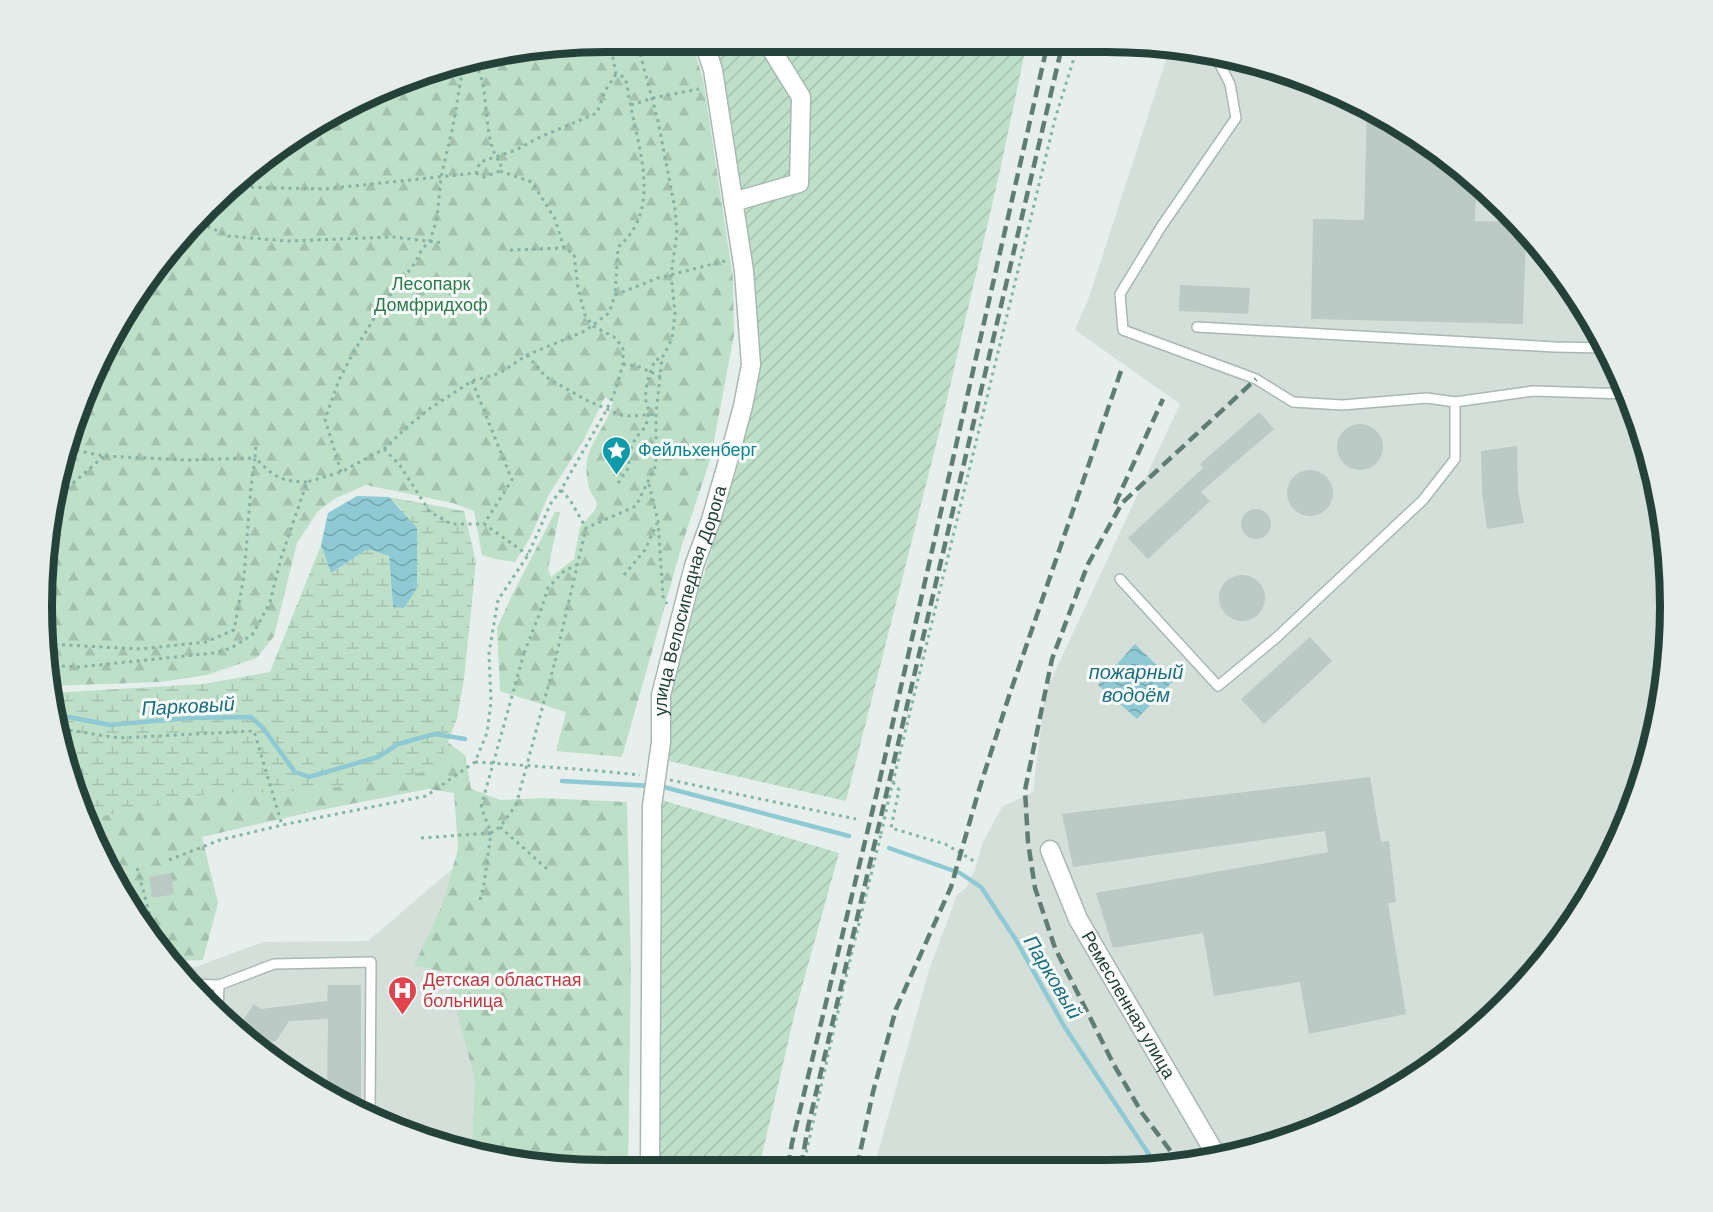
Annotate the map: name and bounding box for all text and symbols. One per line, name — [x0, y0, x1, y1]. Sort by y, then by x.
park label: Лесопарк Домфридхоф — [374, 272, 488, 317]
place icon: Фейльхенберг — [601, 434, 633, 476]
place label: Фейльхенберг — [638, 438, 758, 462]
street label: улица Велосипедная Дорога — [649, 482, 733, 716]
water label: пожарный водоём — [1089, 659, 1183, 708]
water label: Парковый — [141, 691, 235, 721]
street label: Ремесленная улица — [1076, 927, 1181, 1084]
water label: Парковый — [1018, 930, 1088, 1024]
place label: Детская областная больница — [423, 968, 581, 1013]
hospital icon: Детская областная больница — [386, 974, 418, 1016]

